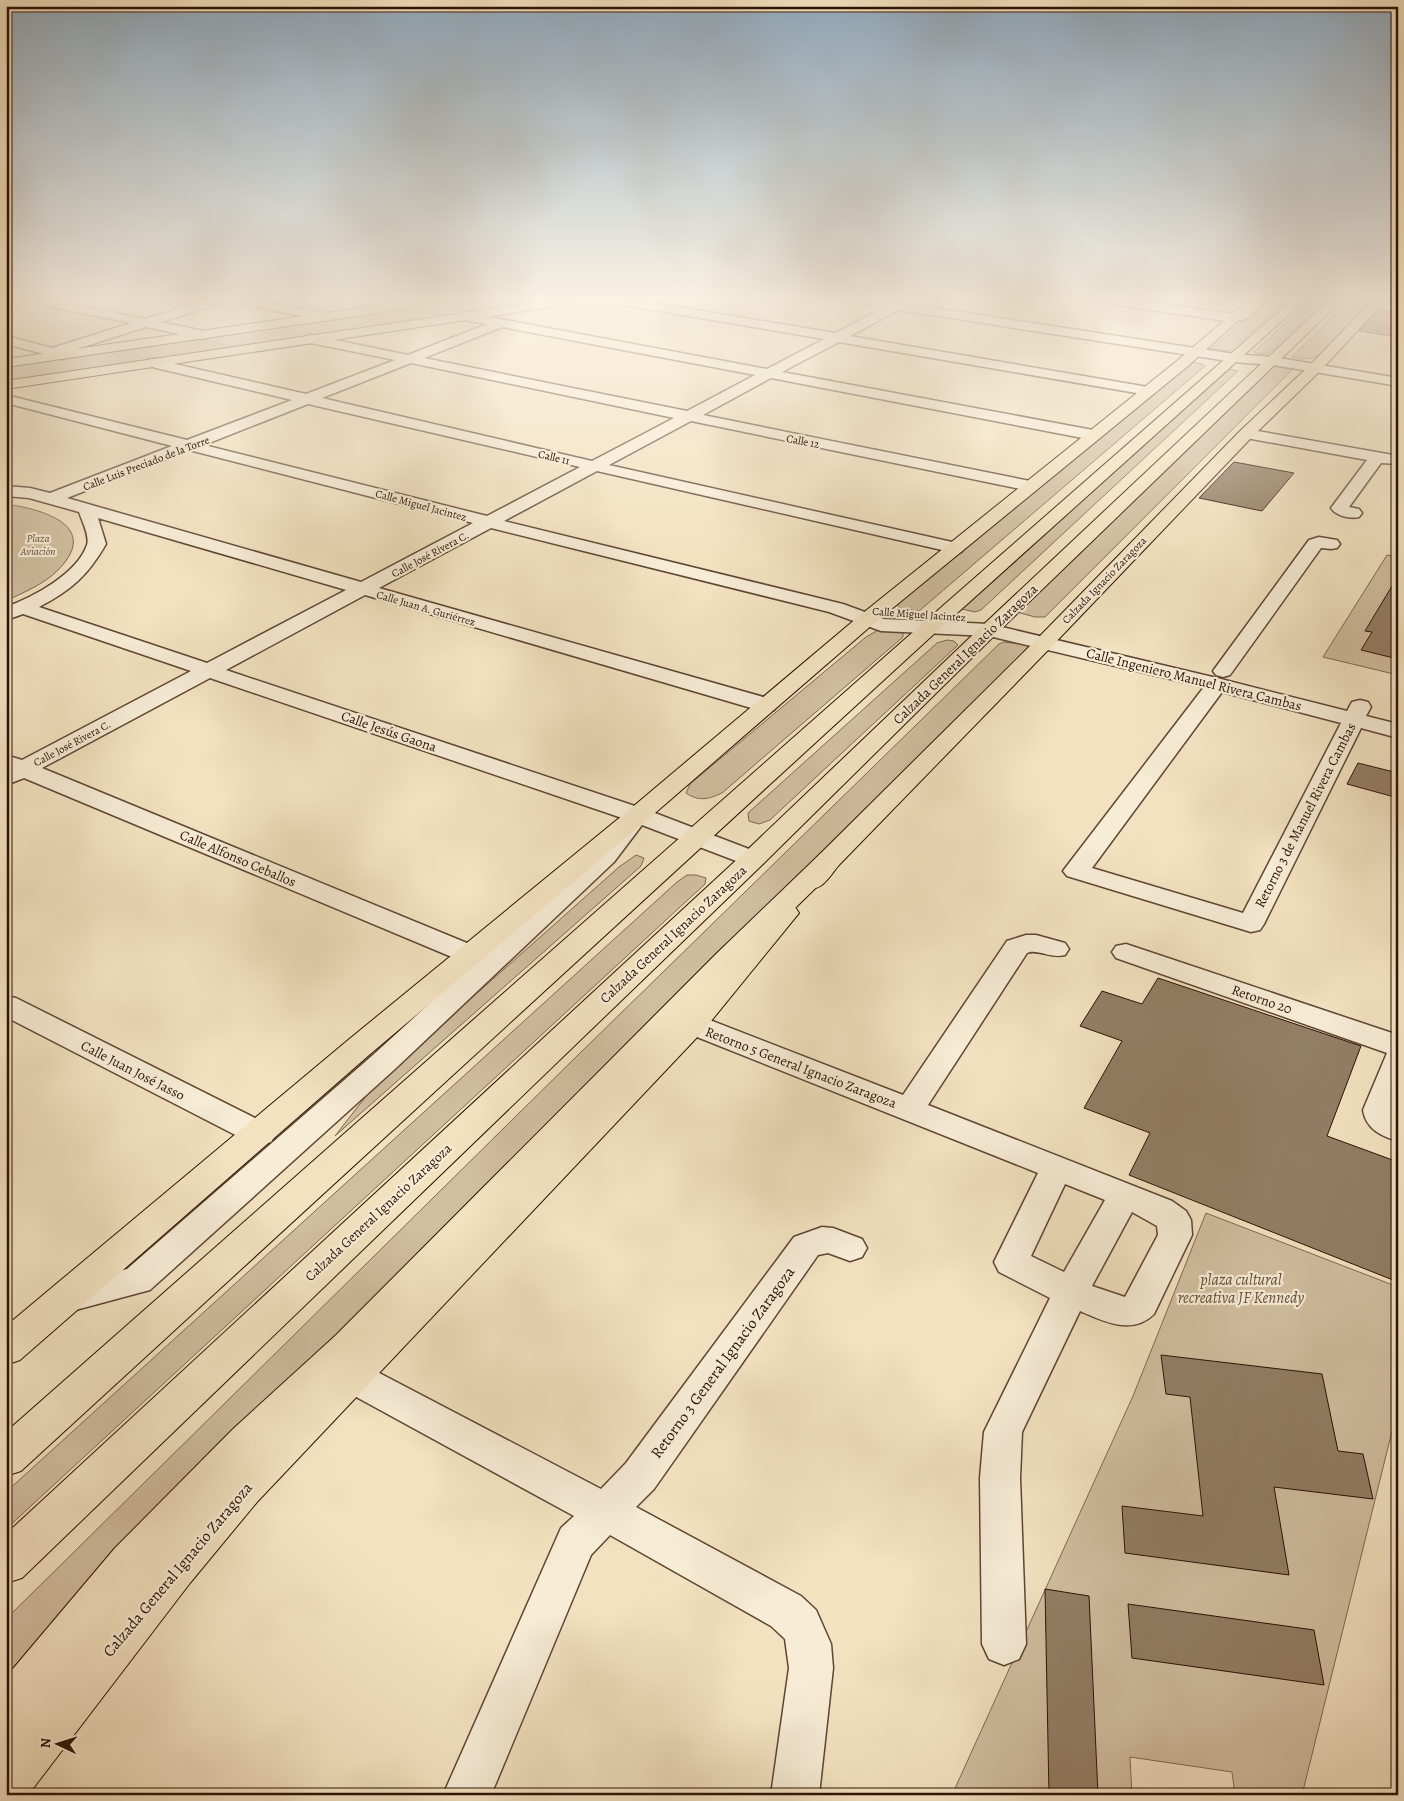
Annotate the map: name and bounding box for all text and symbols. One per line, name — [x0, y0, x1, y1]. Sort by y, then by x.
street label: Calle 12 — [785, 431, 821, 452]
street label: Calle Luis Preciado de la Torre — [81, 432, 212, 495]
street label: Calle 11 — [537, 447, 571, 468]
street label: Calle Miguel Jacintez — [374, 486, 468, 525]
street label: Calle José Rivera C. — [389, 528, 472, 581]
park label: Plaza Aviación — [19, 531, 56, 559]
street label: Calzada Ignacio Zaragoza — [1059, 533, 1151, 627]
street label: Calzada General Ignacio Zaragoza — [889, 580, 1042, 729]
street label: Calle Juan A. Guriérrez — [375, 587, 477, 630]
street label: Calle Miguel Jacintez — [872, 604, 966, 625]
street label: Calle Ingeniero Manuel Rivera Cambas — [1084, 644, 1303, 715]
street label: Calle Jesús Gaona — [338, 706, 440, 757]
street label: Calle José Rivera C. — [31, 717, 114, 770]
street label: Retorno 3 de Manuel Rivera Cambas — [1250, 719, 1361, 911]
street label: Calle Alfonso Ceballos — [177, 825, 299, 892]
street label: Calzada General Ignacio Zaragoza — [596, 861, 751, 1008]
street label: Retorno 20 — [1229, 980, 1295, 1019]
street label: Retorno 5 General Ignacio Zaragoza — [702, 1022, 900, 1113]
street label: Calle Juan José Jasso — [77, 1036, 188, 1105]
street label: Calzada General Ignacio Zaragoza — [301, 1139, 456, 1286]
street label: Retorno 3 General Ignacio Zaragoza — [646, 1262, 800, 1463]
park label: plaza cultural recreativa JF Kennedy — [1178, 1269, 1304, 1309]
street label: Calzada General Ignacio Zaragoza — [98, 1477, 258, 1662]
north arrow — [32, 1718, 82, 1768]
text: N — [36, 1737, 55, 1749]

